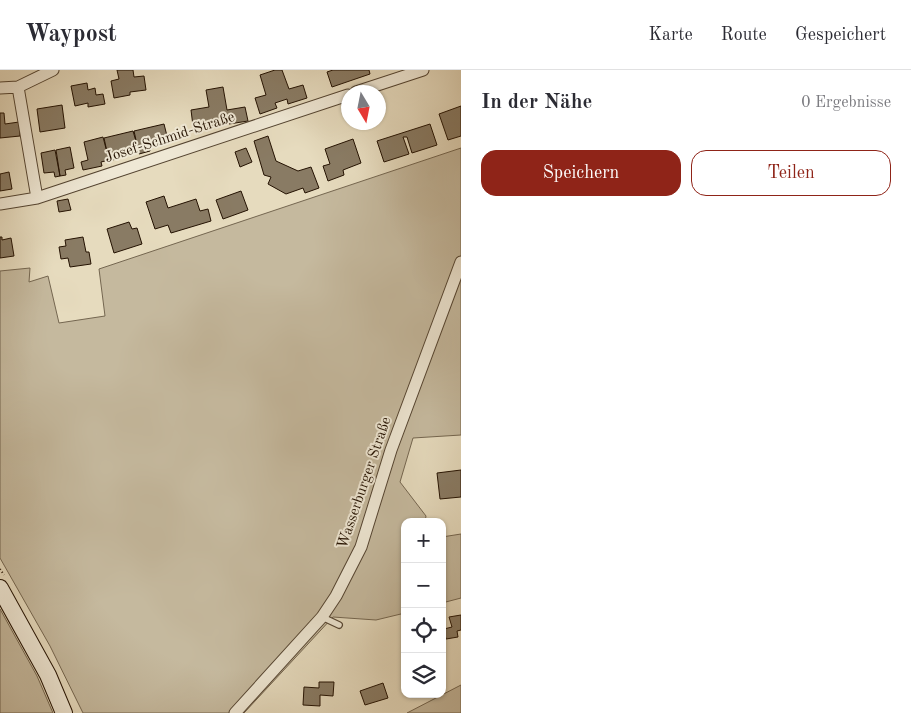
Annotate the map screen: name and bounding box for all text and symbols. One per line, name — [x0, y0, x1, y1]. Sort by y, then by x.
text: Waypost — [25, 23, 117, 47]
text: Karte — [648, 26, 693, 44]
text: Route — [721, 26, 767, 44]
text: Gespeichert — [795, 26, 886, 44]
north arrow — [341, 85, 386, 130]
text: In der Nähe — [481, 92, 592, 113]
text: 0 Ergebnisse — [801, 95, 891, 111]
street label: Josef-Schmid-Straße — [103, 110, 237, 166]
button: Speichern — [481, 150, 681, 196]
button: Teilen — [691, 150, 891, 196]
street label: Wasserburger Straße — [335, 415, 395, 551]
map controls — [401, 518, 446, 698]
button: + — [401, 518, 446, 563]
button: − — [401, 563, 446, 608]
button: locate — [401, 608, 446, 653]
button: layers — [401, 653, 446, 698]

